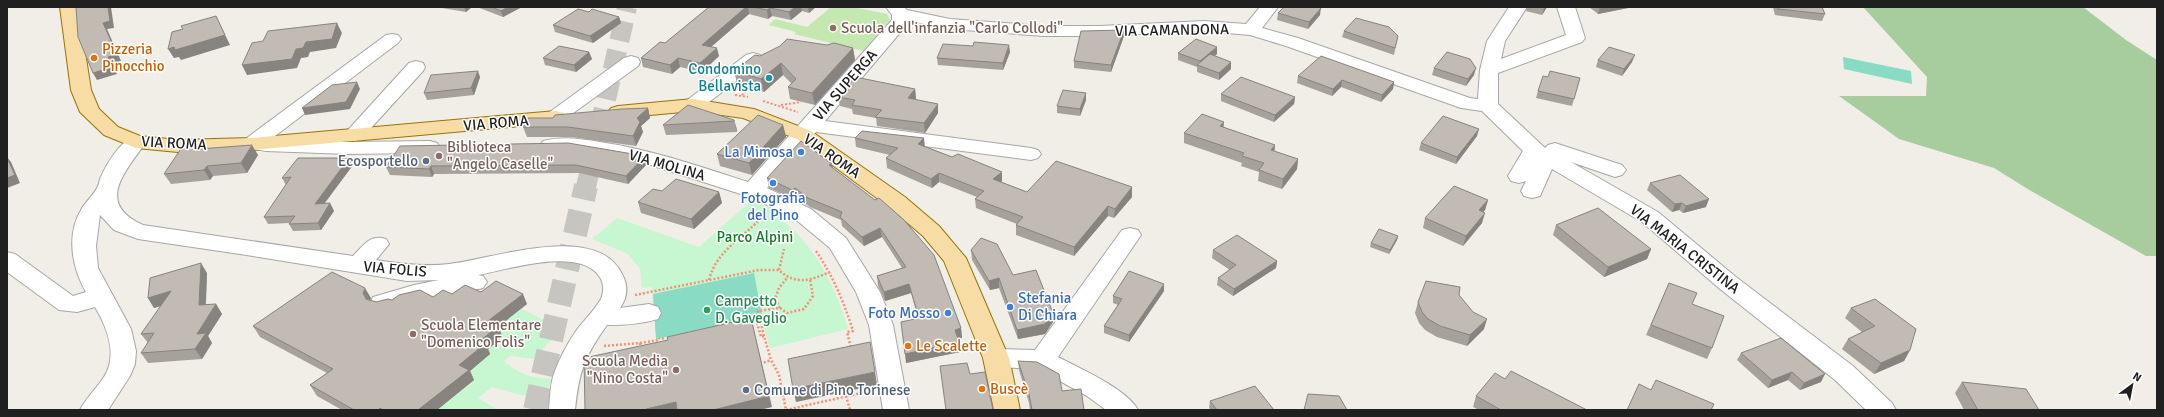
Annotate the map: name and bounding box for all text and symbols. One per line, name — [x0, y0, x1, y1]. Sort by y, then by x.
place label: Scuola dell'infanzia "Carlo Collodi" — [841, 19, 1063, 37]
street label: VIA CAMANDONA — [1115, 20, 1229, 40]
marker: Scuola dell'infanzia "Carlo Collodi" — [828, 23, 838, 33]
place label: Pizzeria Pinocchio — [102, 40, 165, 75]
street label: VIA SUPERGA — [809, 46, 881, 124]
marker: Pizzeria Pinocchio — [89, 53, 99, 63]
place label: Condomino Bellavista — [688, 60, 761, 95]
marker: Condomino Bellavista — [764, 73, 774, 83]
street label: VIA ROMA — [463, 111, 529, 135]
street label: VIA ROMA — [800, 130, 864, 182]
street label: VIA ROMA — [141, 132, 207, 154]
place label: Biblioteca "Angelo Caselle" — [447, 138, 554, 173]
place label: La Mimosa — [724, 143, 793, 161]
street label: VIA MOLINA — [627, 145, 707, 185]
marker: La Mimosa — [796, 147, 806, 157]
marker: Biblioteca "Angelo Caselle" — [434, 151, 444, 161]
place label: Ecosportello — [338, 152, 418, 170]
marker: Ecosportello — [421, 156, 431, 166]
marker: Fotografia del Pino — [768, 178, 778, 188]
place label: Fotografia del Pino — [740, 189, 806, 224]
street label: VIA MARIA CRISTINA — [1627, 201, 1743, 297]
park label: Parco Alpini — [717, 228, 793, 246]
street label: VIA FOLIS — [363, 257, 427, 281]
place label: Stefania Di Chiara — [1018, 289, 1077, 324]
place label: Campetto D. Gaveglio — [715, 292, 787, 327]
marker: Stefania Di Chiara — [1005, 302, 1015, 312]
place label: Foto Mosso — [868, 304, 940, 322]
marker: Campetto D. Gaveglio — [702, 305, 712, 315]
marker: Foto Mosso — [943, 308, 953, 318]
place label: Scuola Elementare "Domenico Folis" — [421, 316, 541, 351]
marker: Scuola Elementare "Domenico Folis" — [408, 329, 418, 339]
place label: Le Scalette — [916, 337, 987, 355]
marker: Le Scalette — [903, 341, 913, 351]
place label: Scuola Media "Nino Costa" — [582, 352, 668, 387]
marker: Scuola Media "Nino Costa" — [671, 365, 681, 375]
north arrow — [2112, 365, 2152, 405]
text: N — [2130, 369, 2144, 384]
place label: Buscè — [990, 380, 1028, 398]
place label: Comune di Pino Torinese — [754, 381, 911, 399]
marker: Buscè — [977, 384, 987, 394]
marker: Comune di Pino Torinese — [741, 385, 751, 395]

